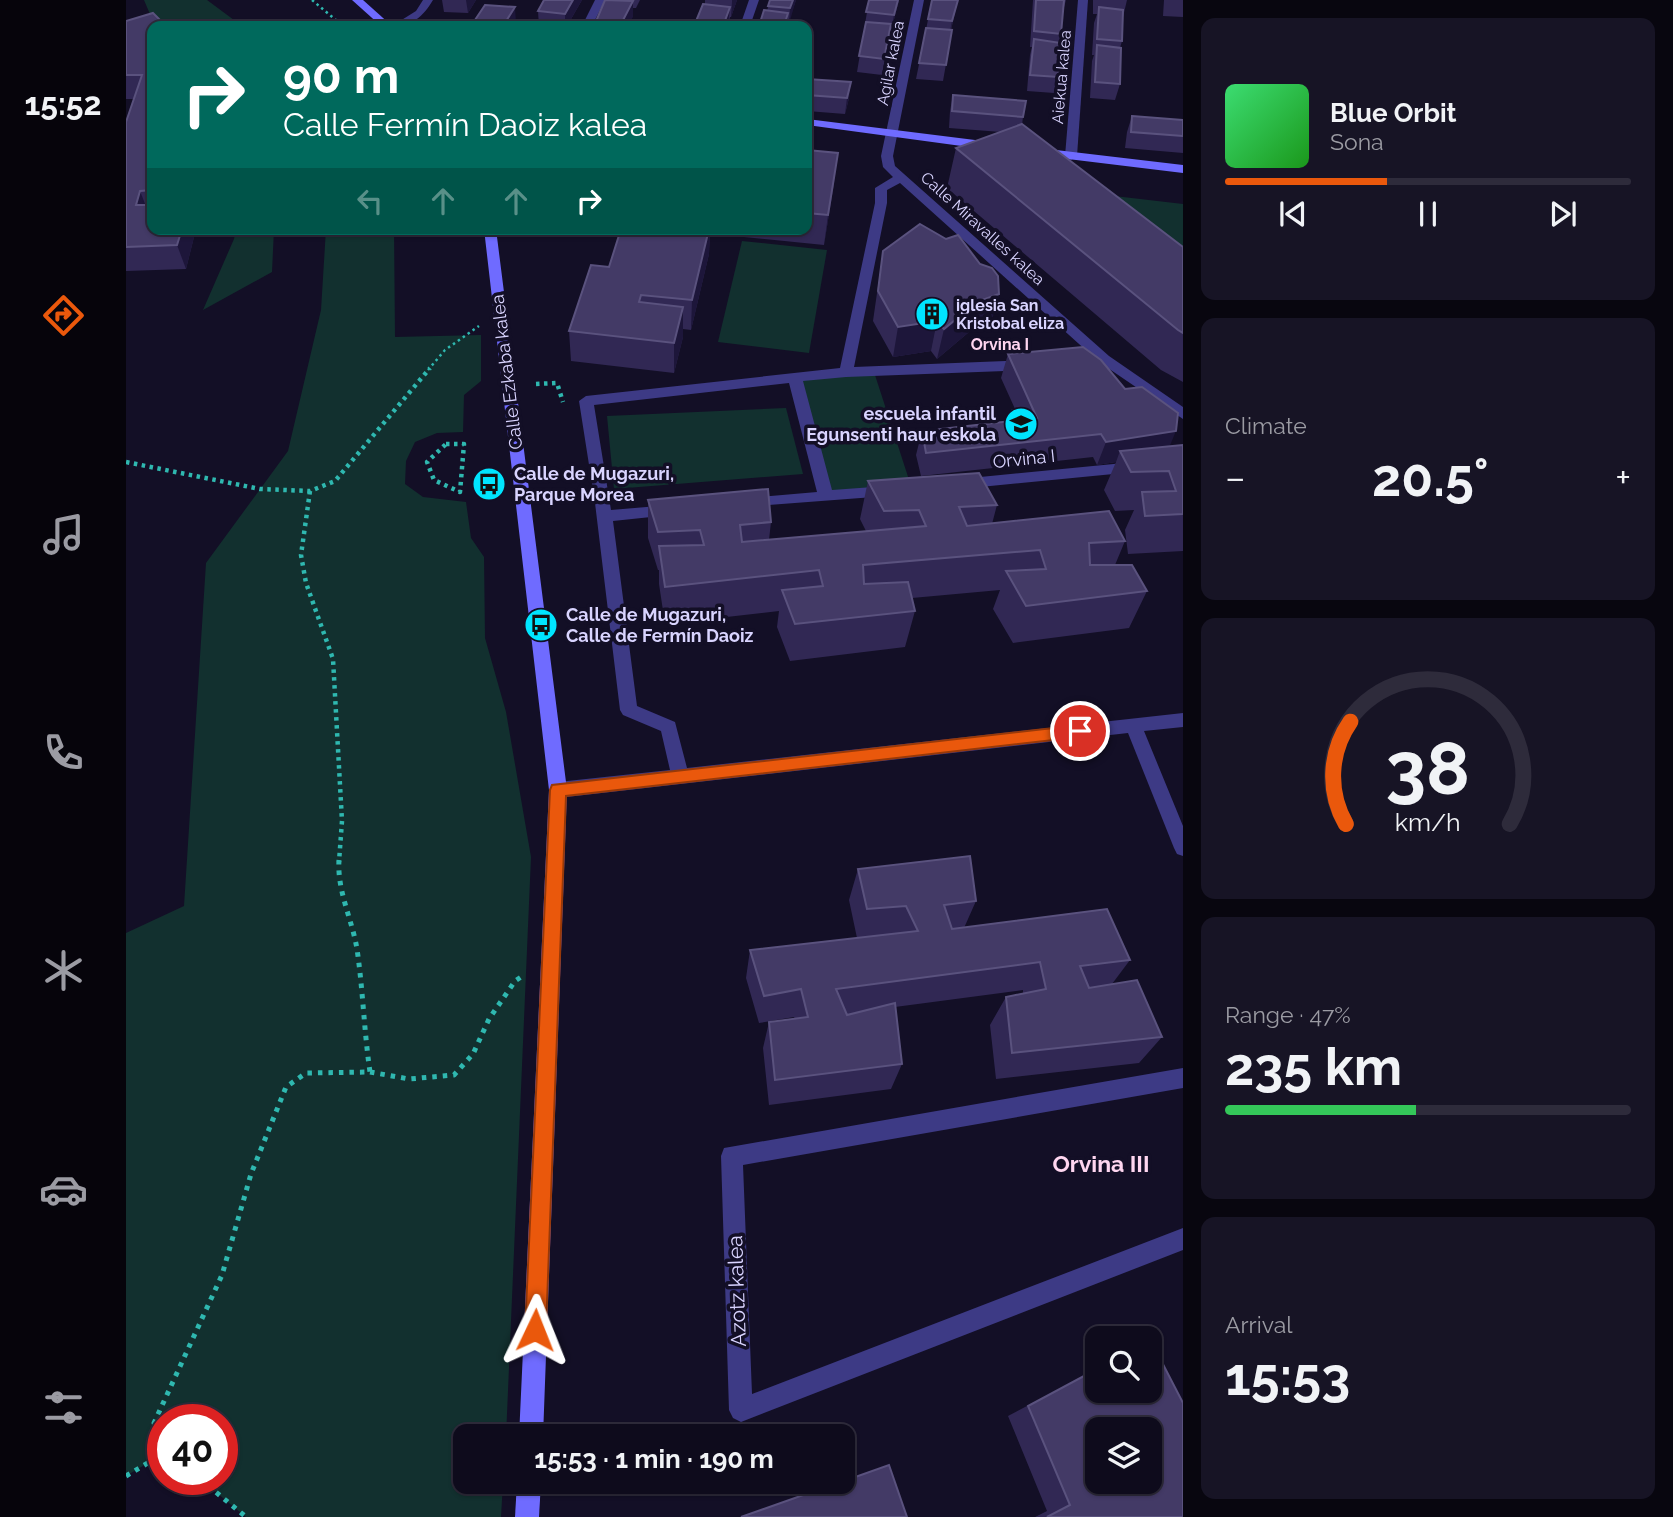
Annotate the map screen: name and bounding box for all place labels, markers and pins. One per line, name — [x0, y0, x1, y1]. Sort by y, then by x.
building icon: iglesia San Kristobal eliza — [913, 295, 951, 333]
place label: iglesia San Kristobal eliza — [956, 296, 1064, 333]
place label: escuela infantil Egunsenti haur eskola — [806, 403, 996, 445]
school or university icon: escuela infantil Egunsenti haur eskola — [1002, 405, 1040, 443]
place label: Calle de Mugazuri, Parque Morea — [514, 463, 674, 505]
bus stop icon: Calle de Mugazuri, Parque Morea — [470, 465, 508, 503]
place label: Calle de Mugazuri, Calle de Fermín Daoiz — [566, 604, 754, 646]
bus stop icon: Calle de Mugazuri, Calle de Fermín Daoiz — [522, 606, 560, 644]
pin — [1050, 701, 1110, 761]

